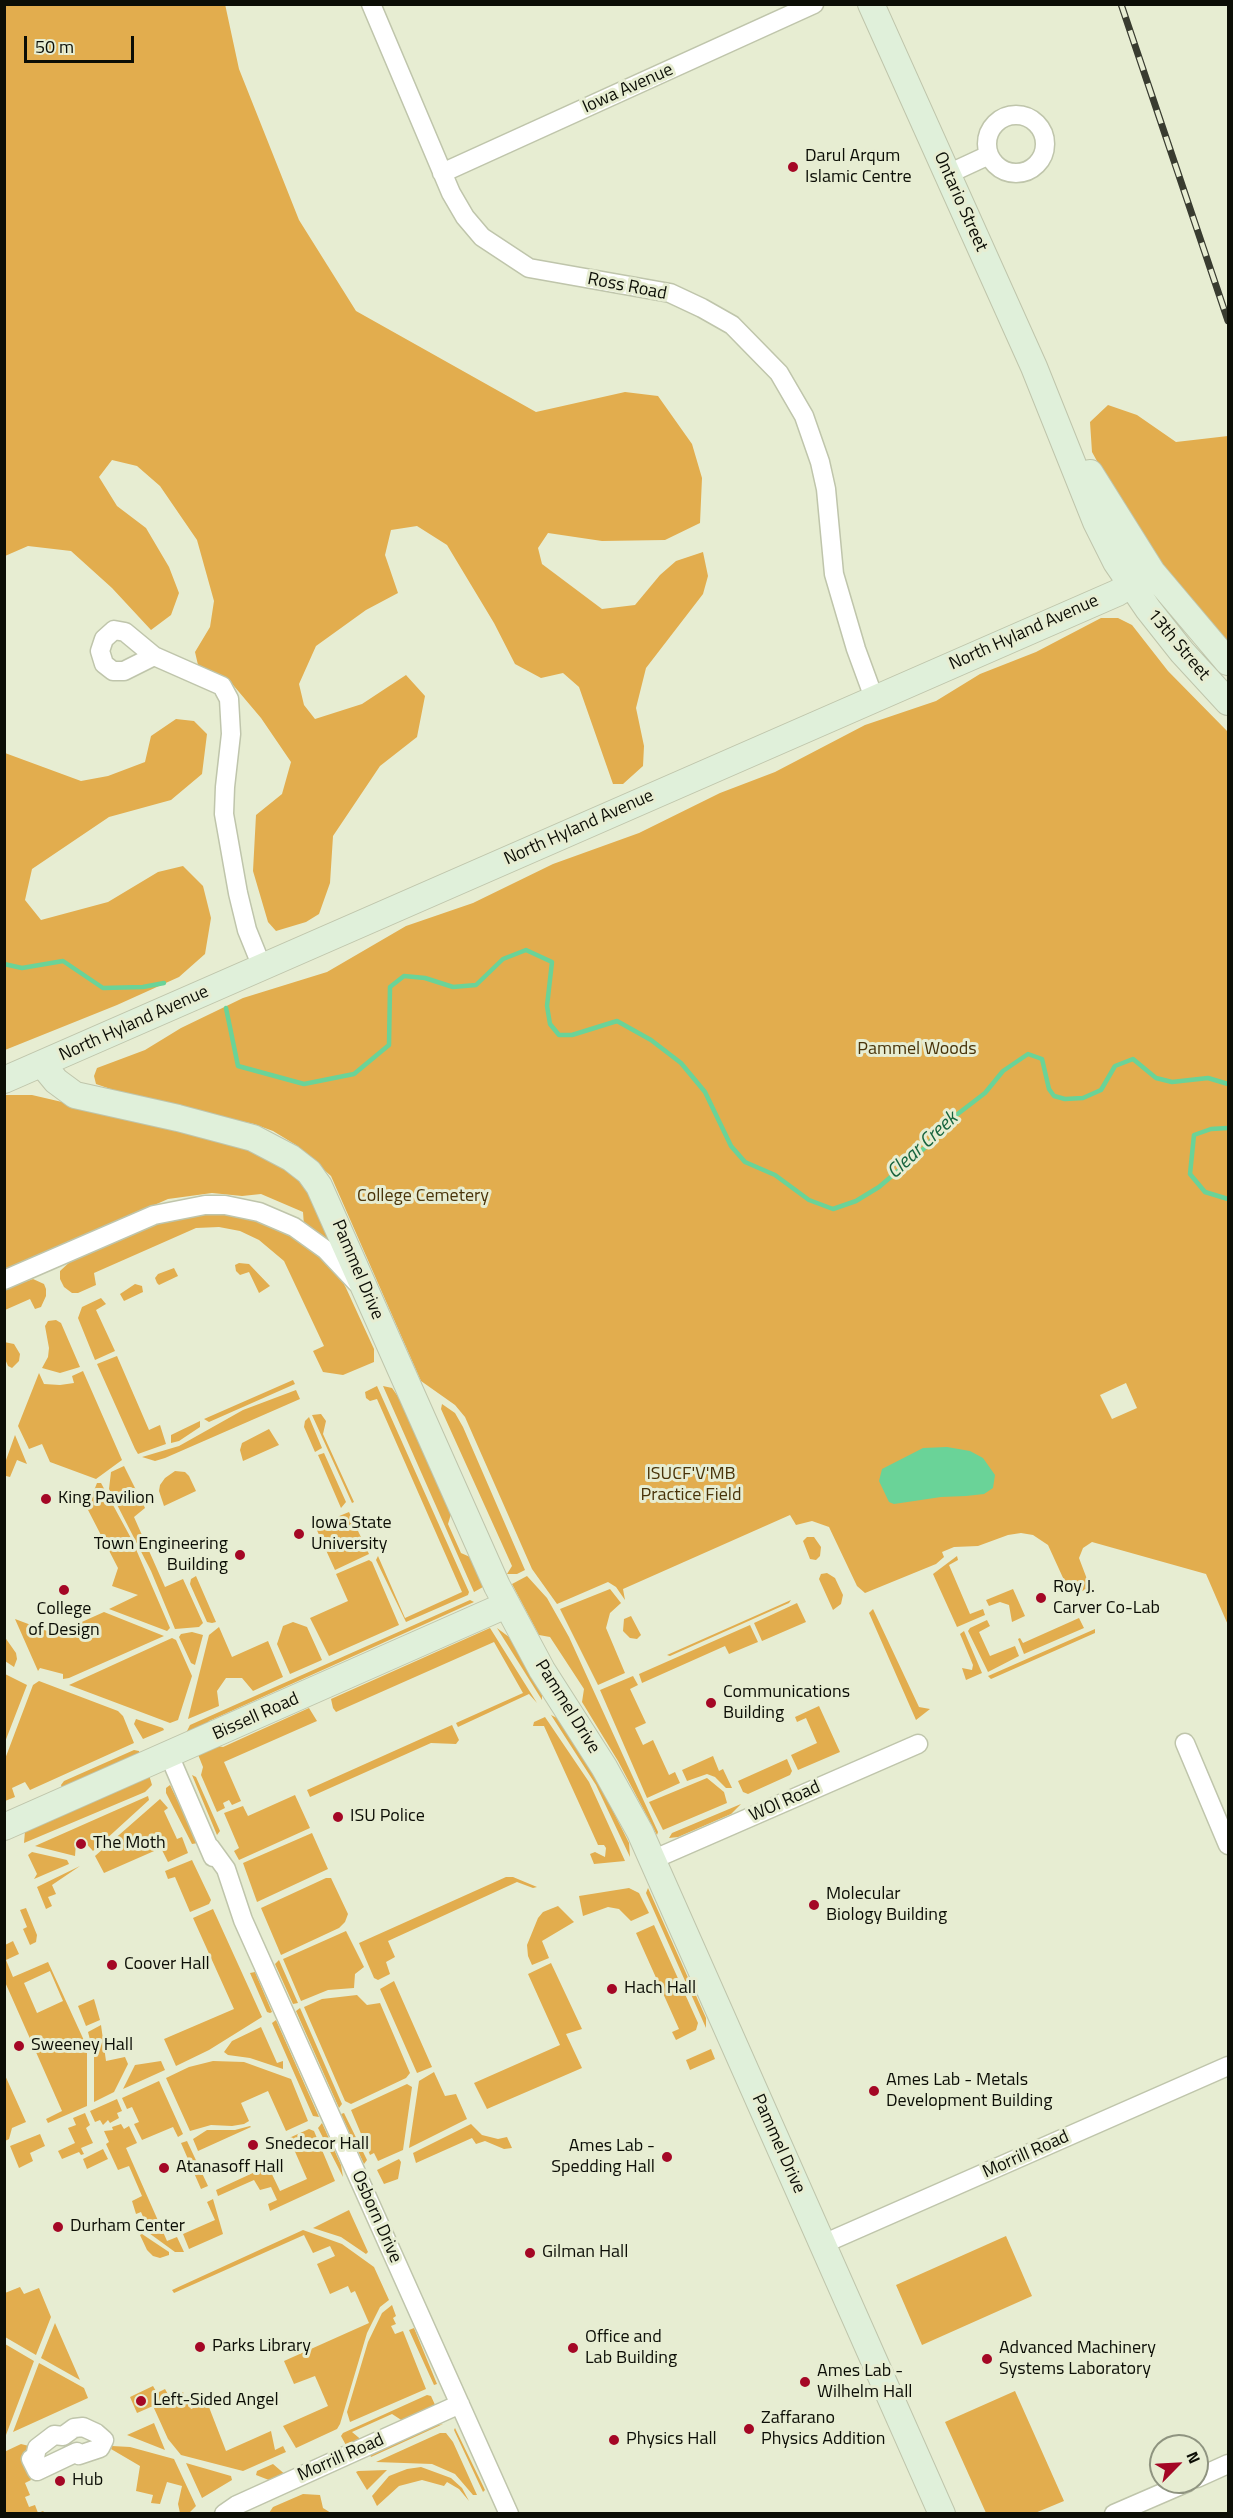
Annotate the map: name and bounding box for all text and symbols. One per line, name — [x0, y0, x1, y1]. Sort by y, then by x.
scale bar — [27, 24, 136, 62]
text: 50 m — [35, 33, 74, 60]
street label: Iowa Avenue — [579, 59, 677, 119]
place label: Darul Arqum Islamic Centre — [805, 146, 912, 188]
street label: Ontario Street — [928, 149, 992, 255]
marker: Darul Arqum Islamic Centre — [786, 160, 800, 174]
street label: Ross Road — [586, 269, 668, 305]
street label: North Hyland Avenue — [946, 590, 1102, 676]
street label: 13th Street — [1142, 605, 1214, 685]
street label: North Hyland Avenue — [501, 785, 657, 871]
street label: North Hyland Avenue — [56, 981, 212, 1067]
park label: Pammel Woods — [857, 1039, 977, 1061]
water label: Clear Creek — [883, 1107, 963, 1185]
park label: College Cemetery — [357, 1186, 489, 1208]
street label: Pammel Drive — [326, 1217, 388, 1323]
park label: ISUCF'V'MB Practice Field — [641, 1464, 741, 1506]
place label: King Pavilion — [58, 1488, 154, 1510]
marker: King Pavilion — [39, 1492, 53, 1506]
place label: Iowa State University — [311, 1513, 392, 1556]
marker: Iowa State University — [292, 1527, 306, 1541]
place label: Town Engineering Building — [94, 1534, 228, 1576]
marker: Town Engineering Building — [233, 1548, 247, 1562]
place label: Roy J. Carver Co-Lab — [1053, 1577, 1160, 1620]
marker: College of Design — [57, 1583, 71, 1597]
marker: Roy J. Carver Co-Lab — [1034, 1591, 1048, 1605]
place label: College of Design — [28, 1599, 100, 1642]
street label: Pammel Drive — [530, 1656, 604, 1758]
place label: Communications Building — [723, 1682, 850, 1724]
street label: Bissell Road — [210, 1688, 302, 1746]
marker: Communications Building — [704, 1696, 718, 1710]
street label: WOI Road — [746, 1777, 824, 1827]
place label: ISU Police — [350, 1806, 425, 1828]
marker: ISU Police — [331, 1810, 345, 1824]
place label: The Moth — [93, 1833, 166, 1855]
marker: The Moth — [74, 1837, 88, 1851]
place label: Molecular Biology Building — [826, 1884, 947, 1926]
marker: Molecular Biology Building — [807, 1898, 821, 1912]
place label: Coover Hall — [124, 1954, 210, 1976]
marker: Coover Hall — [105, 1958, 119, 1972]
place label: Hach Hall — [624, 1978, 696, 2000]
marker: Hach Hall — [605, 1982, 619, 1996]
place label: Sweeney Hall — [31, 2035, 133, 2057]
marker: Sweeney Hall — [12, 2039, 26, 2053]
place label: Ames Lab - Metals Development Building — [886, 2070, 1052, 2112]
marker: Ames Lab - Metals Development Building — [867, 2084, 881, 2098]
street label: Pammel Drive — [747, 2091, 809, 2197]
street label: Morrill Road — [980, 2126, 1072, 2184]
place label: Snedecor Hall — [265, 2134, 369, 2156]
place label: Ames Lab - Spedding Hall — [551, 2136, 655, 2178]
marker: Snedecor Hall — [246, 2138, 260, 2152]
marker: Ames Lab - Spedding Hall — [660, 2150, 674, 2164]
place label: Atanasoff Hall — [176, 2157, 284, 2179]
marker: Atanasoff Hall — [157, 2161, 171, 2175]
street label: Osborn Drive — [346, 2168, 406, 2266]
place label: Durham Center — [70, 2216, 185, 2238]
marker: Durham Center — [51, 2220, 65, 2234]
place label: Gilman Hall — [542, 2242, 628, 2264]
marker: Gilman Hall — [523, 2246, 537, 2260]
place label: Office and Lab Building — [585, 2327, 677, 2370]
place label: Parks Library — [212, 2336, 311, 2358]
place label: Advanced Machinery Systems Laboratory — [999, 2338, 1156, 2380]
marker: Parks Library — [193, 2340, 207, 2354]
marker: Office and Lab Building — [566, 2341, 580, 2355]
marker: Advanced Machinery Systems Laboratory — [980, 2352, 994, 2366]
place label: Ames Lab - Wilhelm Hall — [817, 2361, 912, 2404]
marker: Ames Lab - Wilhelm Hall — [798, 2375, 812, 2389]
place label: Left-Sided Angel — [153, 2390, 279, 2412]
marker: Left-Sided Angel — [134, 2394, 148, 2408]
place label: Zaffarano Physics Addition — [761, 2408, 885, 2450]
marker: Zaffarano Physics Addition — [742, 2422, 756, 2436]
street label: Morrill Road — [295, 2429, 387, 2487]
place label: Physics Hall — [626, 2429, 717, 2451]
marker: Physics Hall — [607, 2433, 621, 2447]
north arrow — [1149, 2434, 1209, 2494]
text: N — [1180, 2448, 1207, 2467]
place label: Hub — [72, 2470, 103, 2492]
marker: Hub — [53, 2474, 67, 2488]

